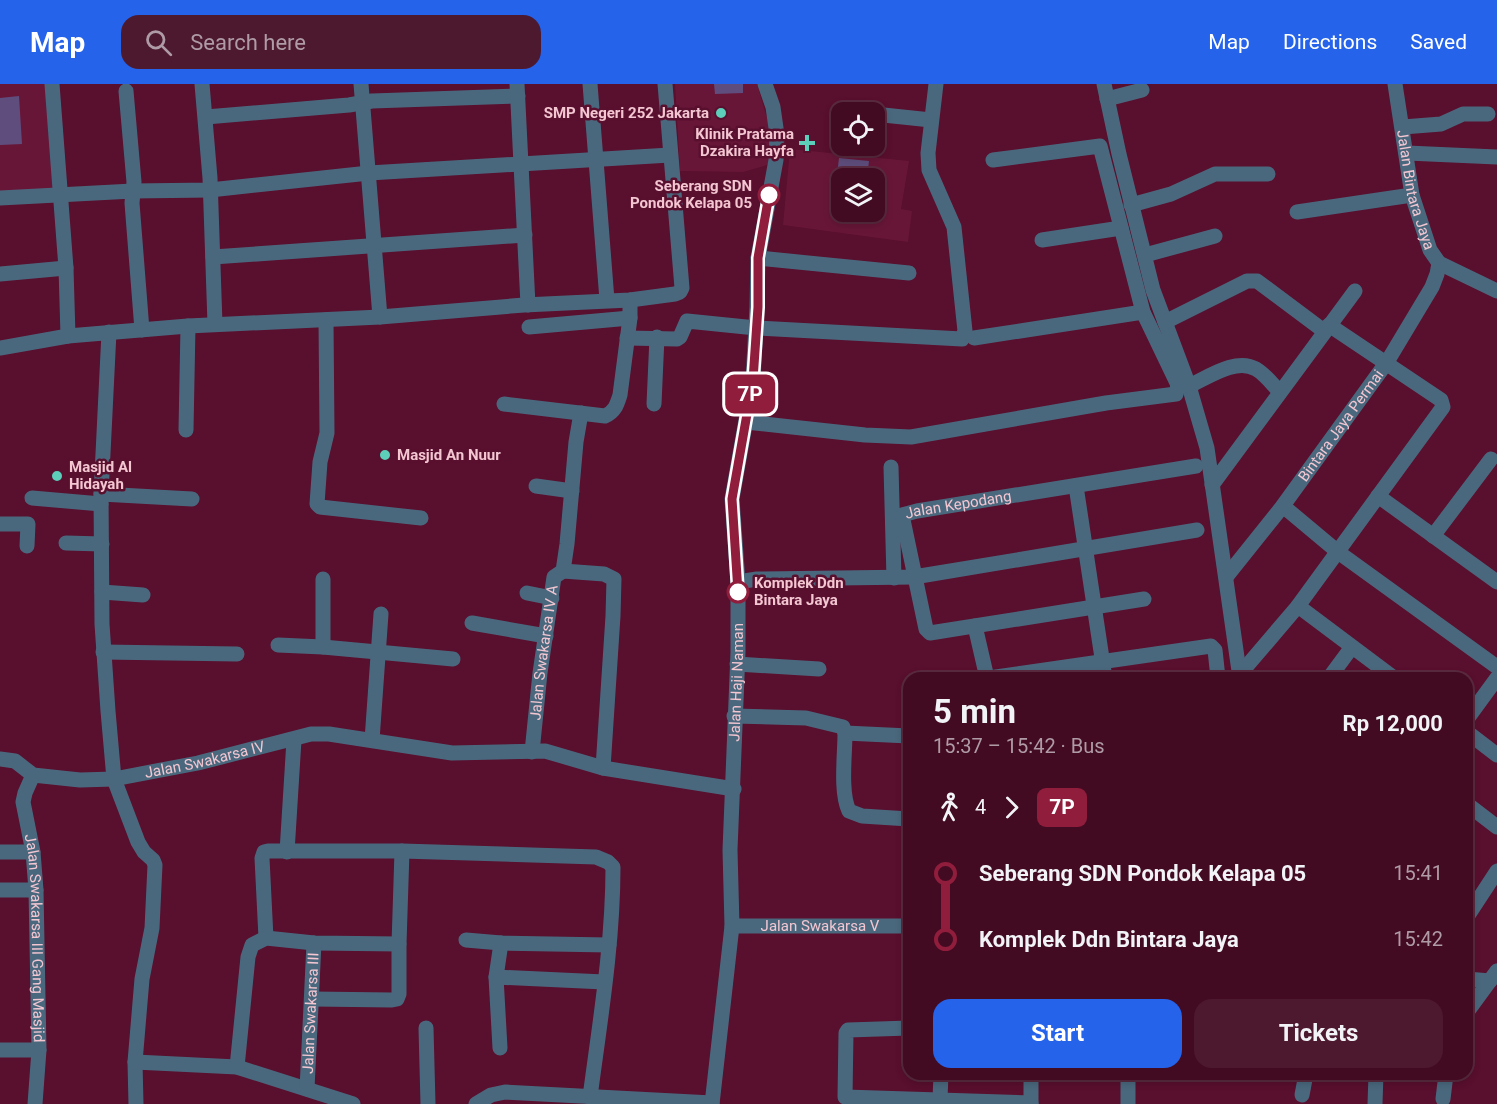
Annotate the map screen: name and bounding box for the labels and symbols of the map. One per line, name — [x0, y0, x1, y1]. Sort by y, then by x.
place label: SMP Negeri 252 Jakarta — [544, 104, 709, 122]
marker: SMP Negeri 252 Jakarta — [714, 106, 728, 120]
place label: Klinik Pratama Dzakira Hayfa — [695, 125, 794, 160]
street label: Jalan Bintara Jaya — [1393, 129, 1438, 252]
marker: Klinik Pratama Dzakira Hayfa — [798, 134, 816, 152]
place label: Seberang SDN Pondok Kelapa 05 — [630, 177, 752, 212]
marker: Seberang SDN Pondok Kelapa 05 — [758, 184, 780, 206]
street label: Bintara Jaya Permai — [1294, 366, 1387, 485]
line badge: 7P — [723, 374, 777, 414]
place label: Masjid An Nuur — [397, 446, 501, 464]
marker: Masjid An Nuur — [378, 448, 392, 462]
place label: Masjid Al Hidayah — [69, 458, 132, 493]
marker: Masjid Al Hidayah — [50, 469, 64, 483]
street label: Jalan Kepodang — [903, 487, 1013, 523]
place label: Komplek Ddn Bintara Jaya — [754, 574, 844, 609]
marker: Komplek Ddn Bintara Jaya — [727, 581, 749, 603]
street label: Jalan Swakarsa IV A — [526, 584, 562, 721]
street label: Jalan Haji Naman — [725, 623, 747, 742]
street label: Jalan Swakarsa IV — [143, 737, 267, 782]
street label: Jalan Swakarsa III Gang Masjid — [21, 832, 48, 1043]
street label: Jalan Swakarsa V — [761, 917, 880, 935]
street label: Jalan Swakarsa III — [299, 952, 323, 1074]

